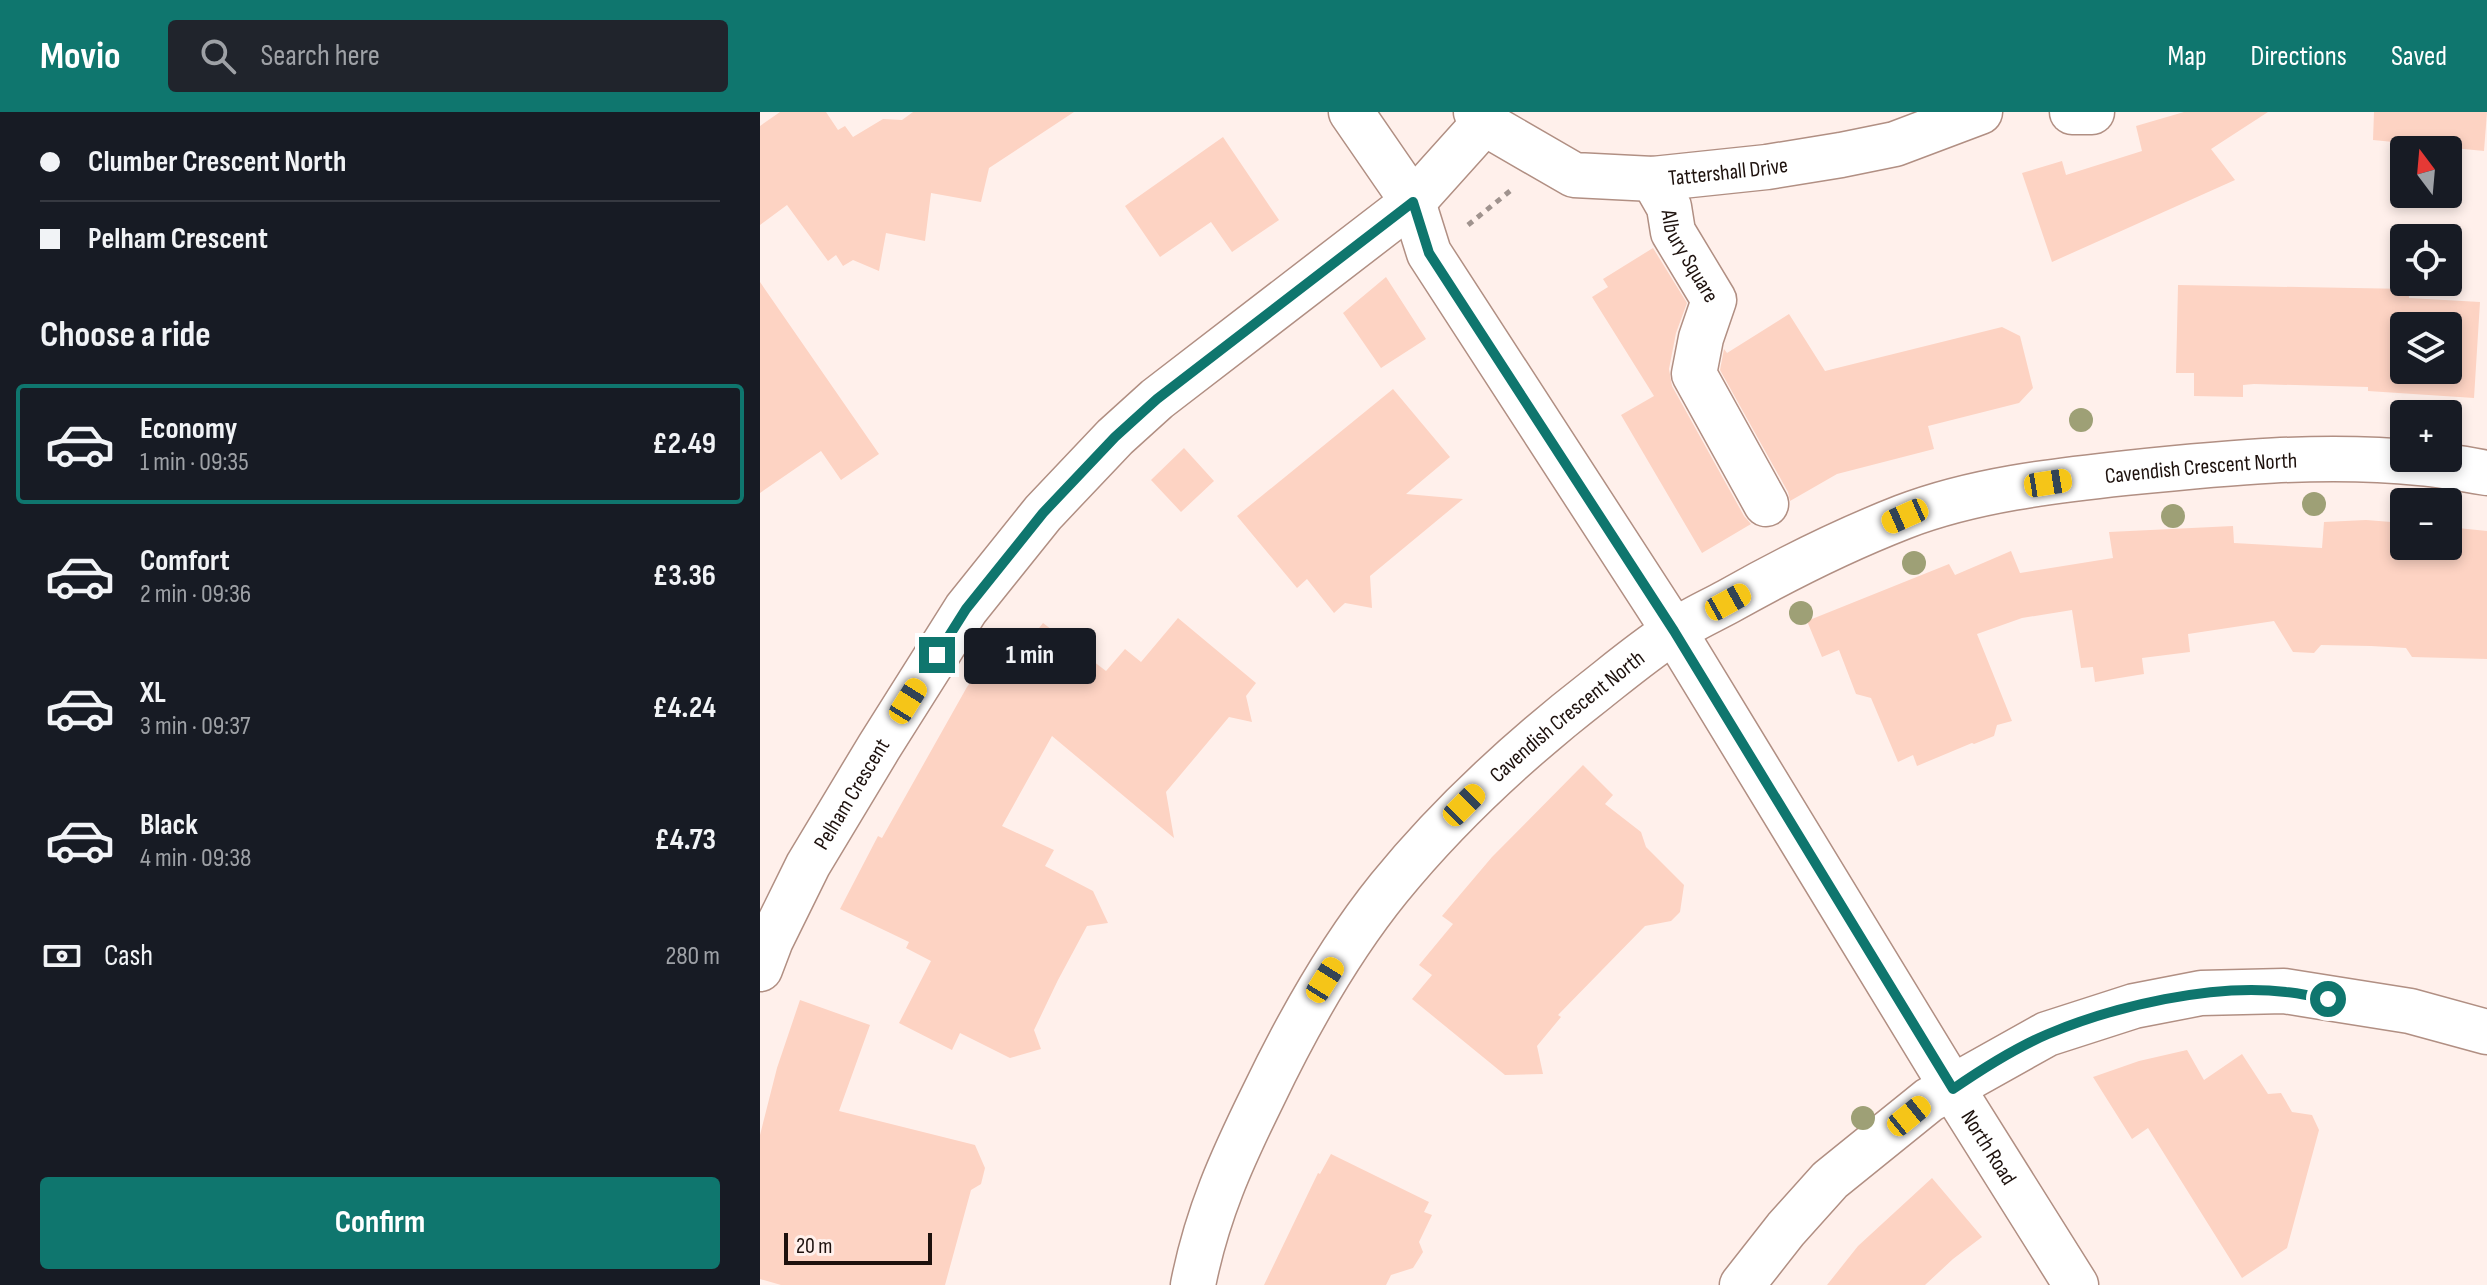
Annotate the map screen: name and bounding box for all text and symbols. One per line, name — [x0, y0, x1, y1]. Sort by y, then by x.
search box — [168, 20, 728, 92]
text: Movio — [40, 34, 120, 79]
icon: search — [196, 34, 240, 78]
text: Search here — [260, 38, 380, 74]
text: Map — [2168, 40, 2207, 73]
text: Directions — [2251, 40, 2347, 73]
text: Saved — [2391, 40, 2447, 73]
north arrow — [2390, 136, 2462, 208]
map controls — [2390, 136, 2462, 560]
text: Clumber Crescent North — [88, 144, 346, 180]
street label: Tattershall Drive — [1667, 152, 1790, 192]
street label: Albury Square — [1654, 207, 1724, 308]
text: Pelham Crescent — [88, 221, 268, 257]
button: locate — [2390, 224, 2462, 296]
button: layers — [2390, 312, 2462, 384]
text: Choose a ride — [40, 314, 211, 357]
button: + — [2390, 400, 2462, 472]
icon: car — [44, 408, 116, 480]
text: Economy — [140, 411, 237, 447]
text: £2.49 — [652, 426, 716, 462]
text: 1 min · 09:35 — [140, 447, 249, 478]
street label: Cavendish Crescent North — [2104, 447, 2298, 490]
car — [2022, 467, 2074, 499]
button: − — [2390, 488, 2462, 560]
car — [1878, 495, 1932, 537]
icon: car — [44, 540, 116, 612]
text: Comfort — [140, 543, 230, 579]
text: £3.36 — [653, 558, 716, 594]
text: 2 min · 09:36 — [140, 579, 251, 610]
car — [1701, 580, 1755, 624]
callout: 1 min — [965, 627, 1097, 683]
route end — [919, 637, 955, 673]
text: 1 min — [1006, 640, 1054, 671]
street label: Cavendish Crescent North — [1484, 645, 1650, 789]
icon: car — [44, 672, 116, 744]
car — [885, 674, 931, 728]
text: XL — [140, 675, 166, 711]
text: £4.24 — [652, 690, 716, 726]
text: 3 min · 09:37 — [140, 711, 250, 742]
street label: Pelham Crescent — [808, 733, 896, 855]
car — [1439, 780, 1489, 830]
icon: car — [44, 804, 116, 876]
text: Black — [140, 807, 198, 843]
text: £4.73 — [655, 822, 716, 858]
text: 4 min · 09:38 — [140, 843, 251, 874]
icon: cash — [40, 934, 84, 978]
text: Cash — [104, 938, 153, 974]
text: 280 m — [665, 941, 720, 972]
car — [1302, 953, 1348, 1007]
route start — [2310, 981, 2346, 1017]
car — [1883, 1092, 1935, 1140]
street label: North Road — [1955, 1105, 2022, 1190]
button: Confirm — [40, 1177, 720, 1269]
scale bar — [784, 1229, 932, 1265]
text: 20 m — [796, 1233, 833, 1260]

